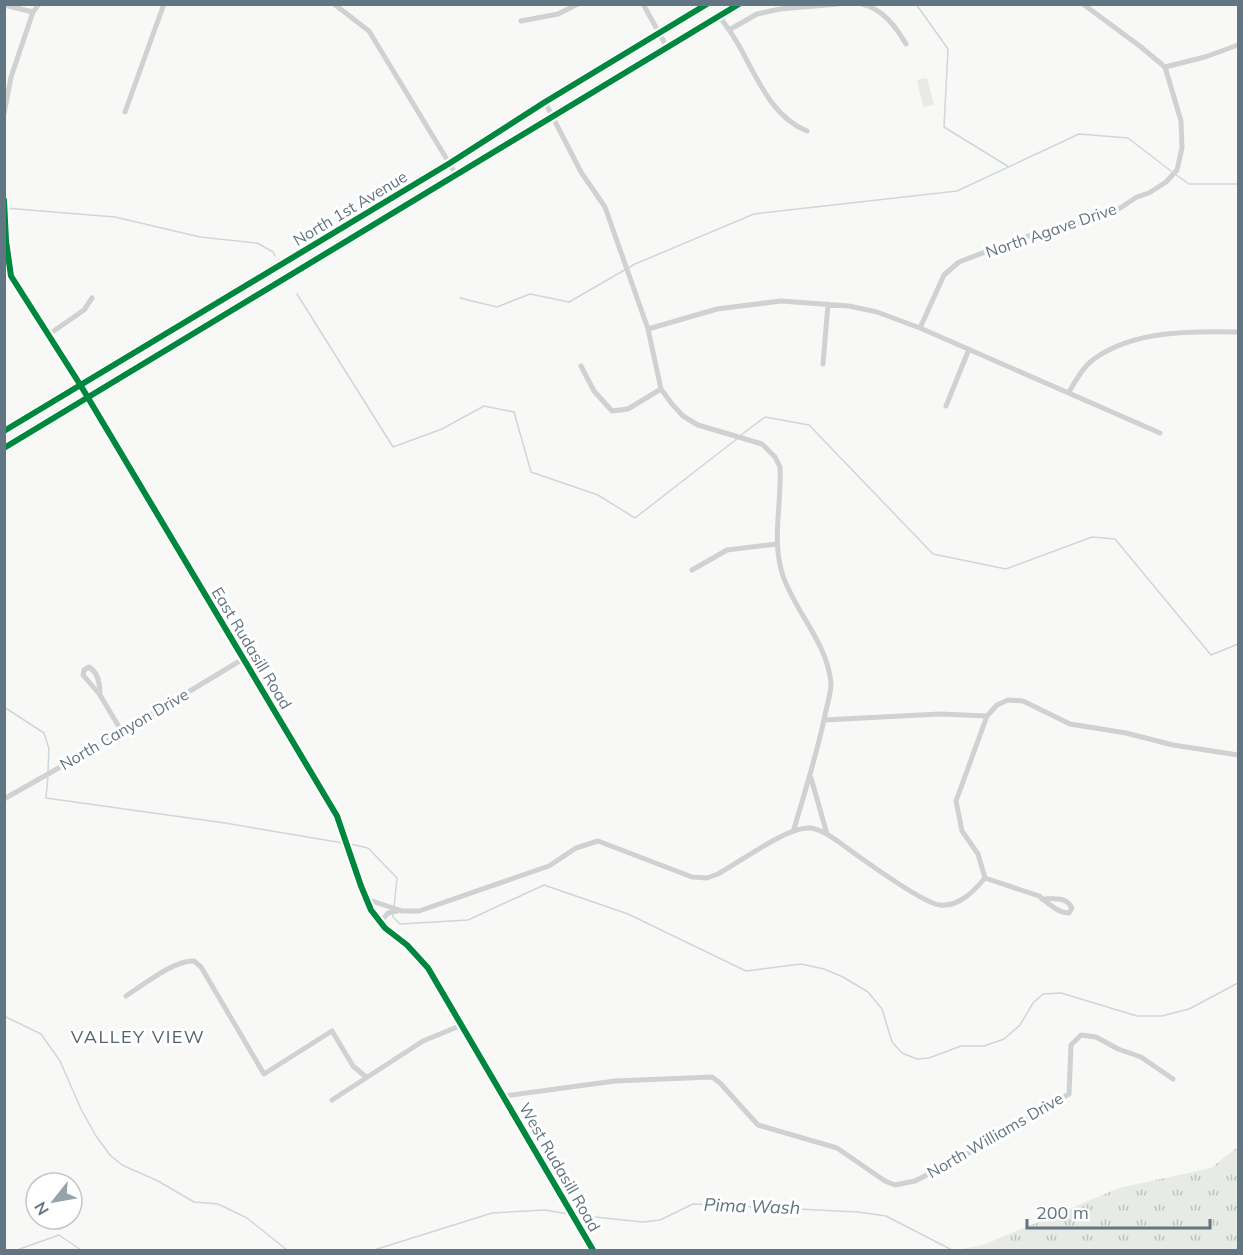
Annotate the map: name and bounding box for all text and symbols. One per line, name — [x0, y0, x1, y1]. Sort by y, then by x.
street label: North 1st Avenue — [289, 166, 411, 250]
street label: North Agave Drive — [983, 198, 1119, 262]
street label: East Rudasill Road — [208, 583, 296, 713]
street label: North Canyon Drive — [56, 684, 192, 774]
district label: VALLEY VIEW — [71, 1025, 205, 1048]
street label: North Williams Drive — [923, 1088, 1067, 1182]
street label: West Rudasill Road — [515, 1099, 605, 1235]
north arrow — [24, 1171, 84, 1231]
scale bar — [1027, 1192, 1210, 1230]
water label: Pima Wash — [703, 1193, 801, 1219]
text: N — [29, 1198, 53, 1219]
text: 200 m — [1036, 1201, 1089, 1224]

